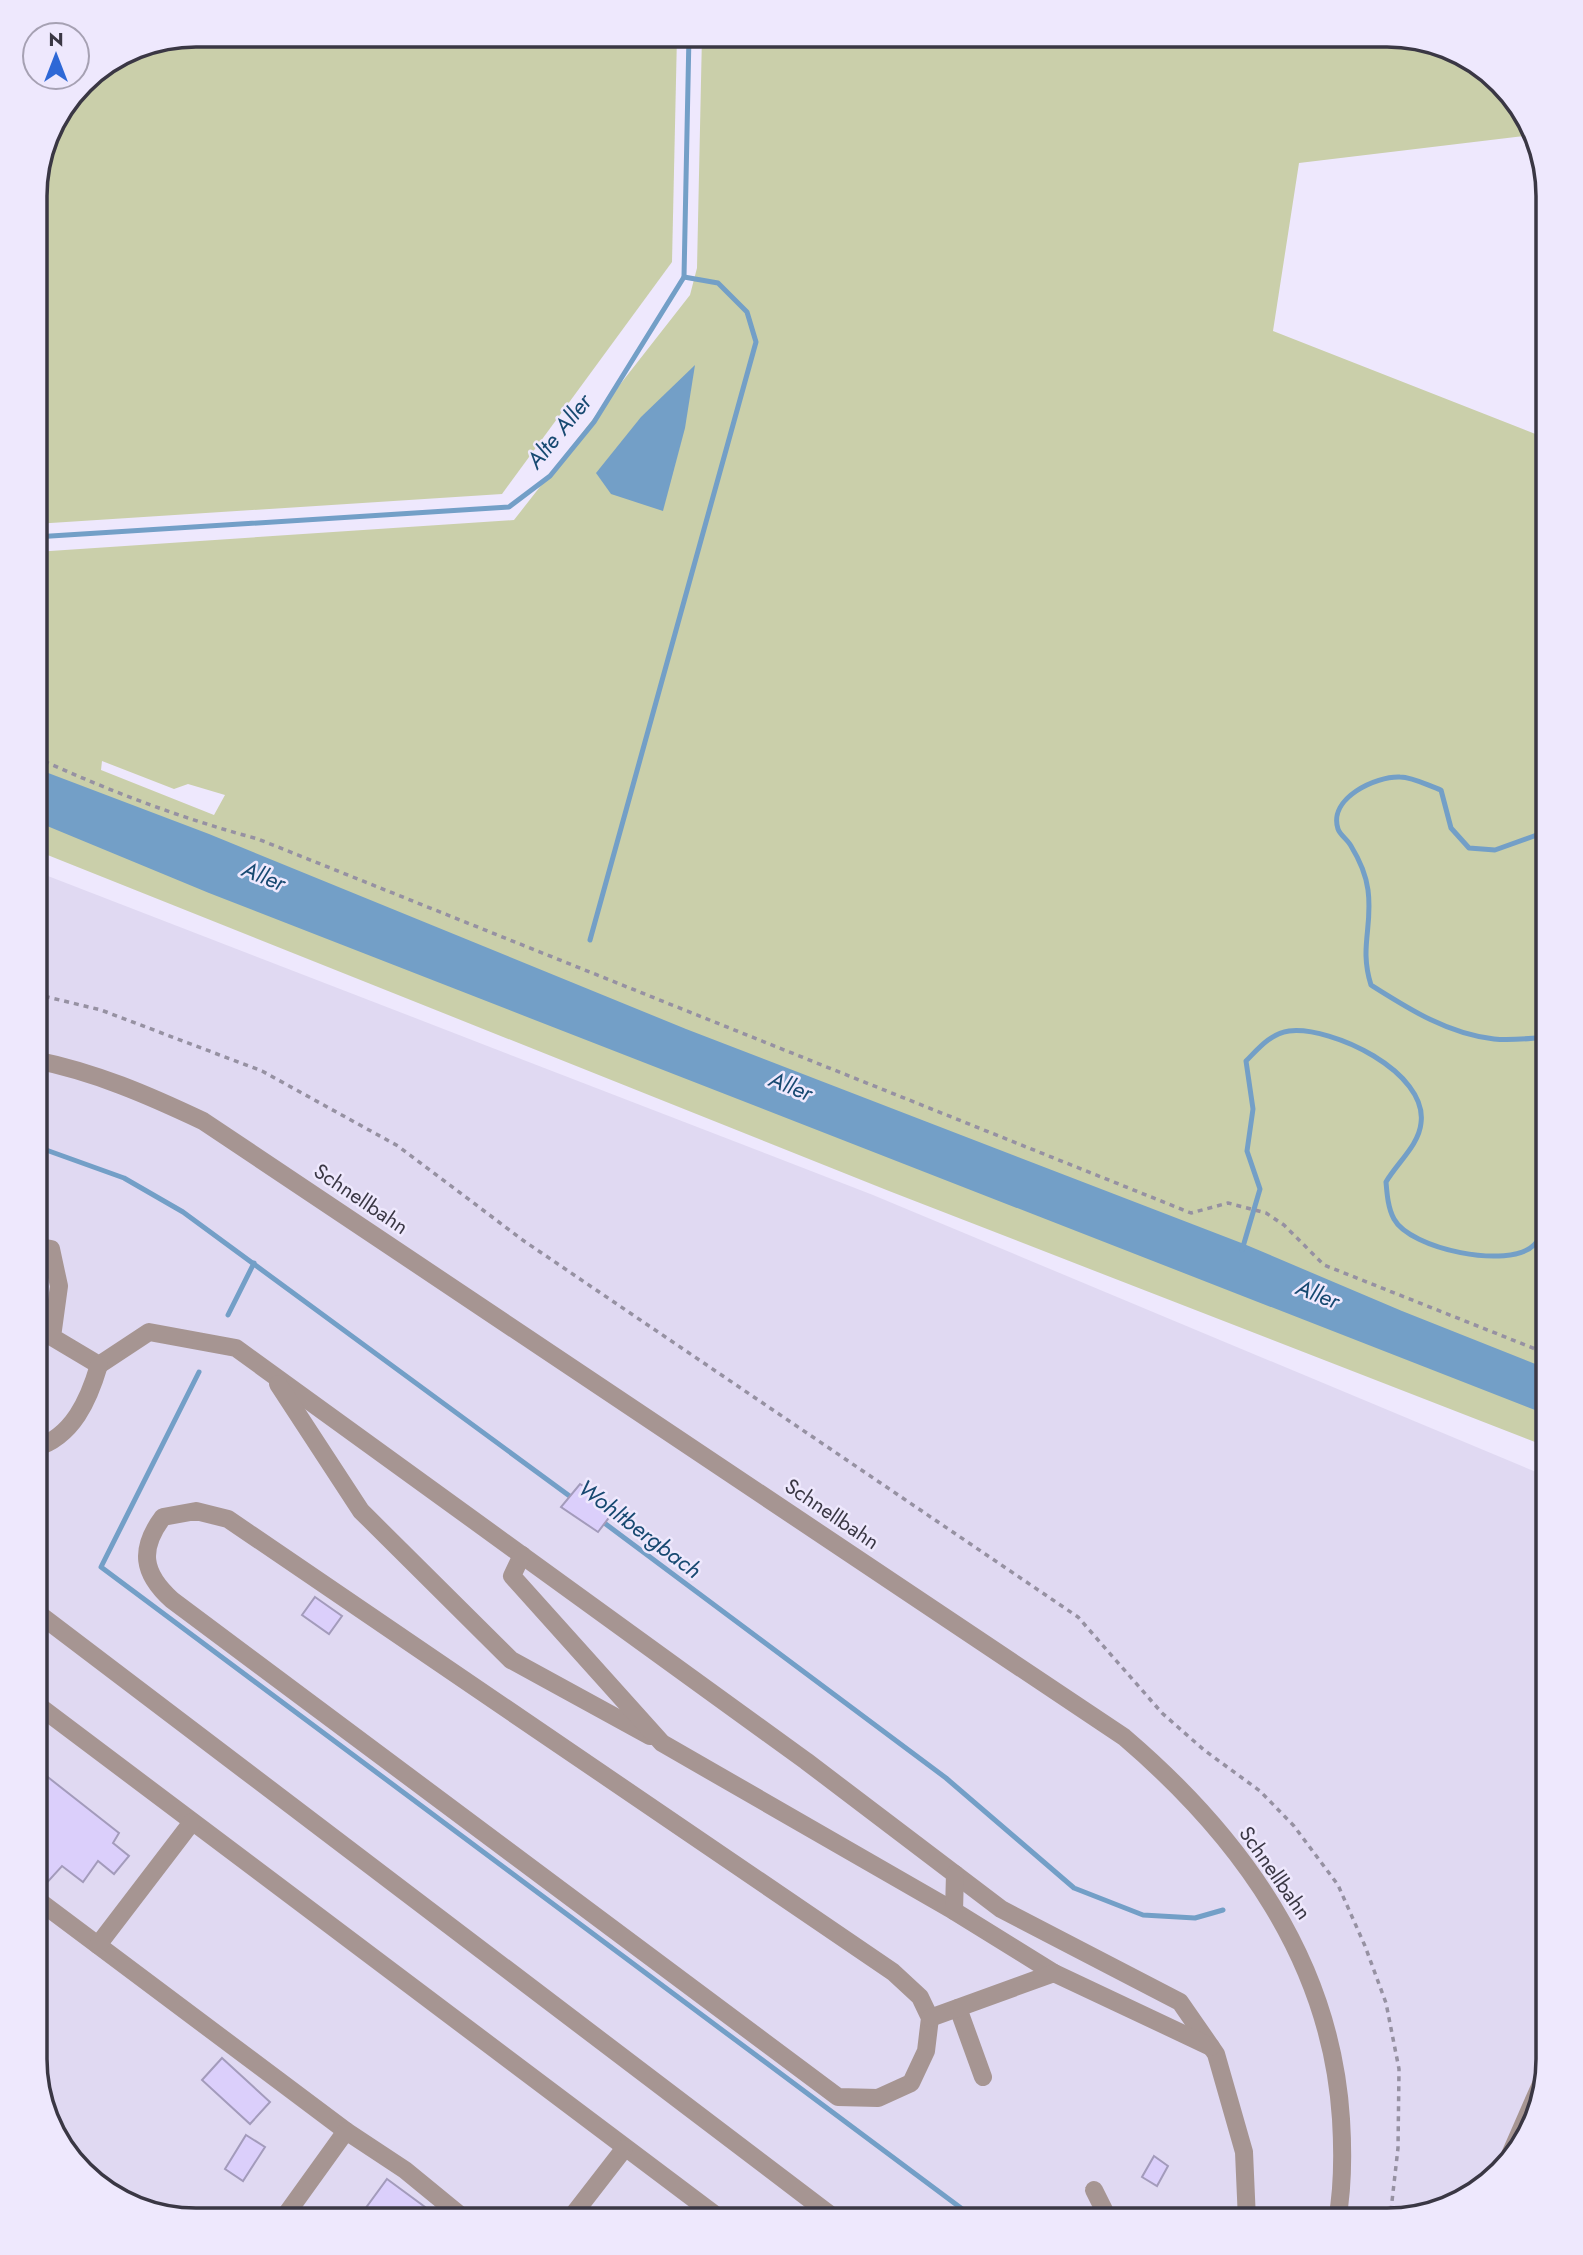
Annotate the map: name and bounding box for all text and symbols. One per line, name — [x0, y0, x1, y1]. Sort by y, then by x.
north arrow — [21, 21, 91, 91]
text: N — [48, 26, 64, 53]
water label: Alte Aller — [518, 385, 601, 477]
water label: Aller — [236, 852, 292, 901]
water label: Aller — [763, 1062, 819, 1111]
street label: Schnellbahn — [308, 1156, 414, 1242]
water label: Aller — [1290, 1270, 1346, 1318]
water label: Wohltbergbach — [571, 1471, 709, 1587]
street label: Schnellbahn — [779, 1471, 885, 1557]
street label: Schnellbahn — [1232, 1820, 1318, 1926]

